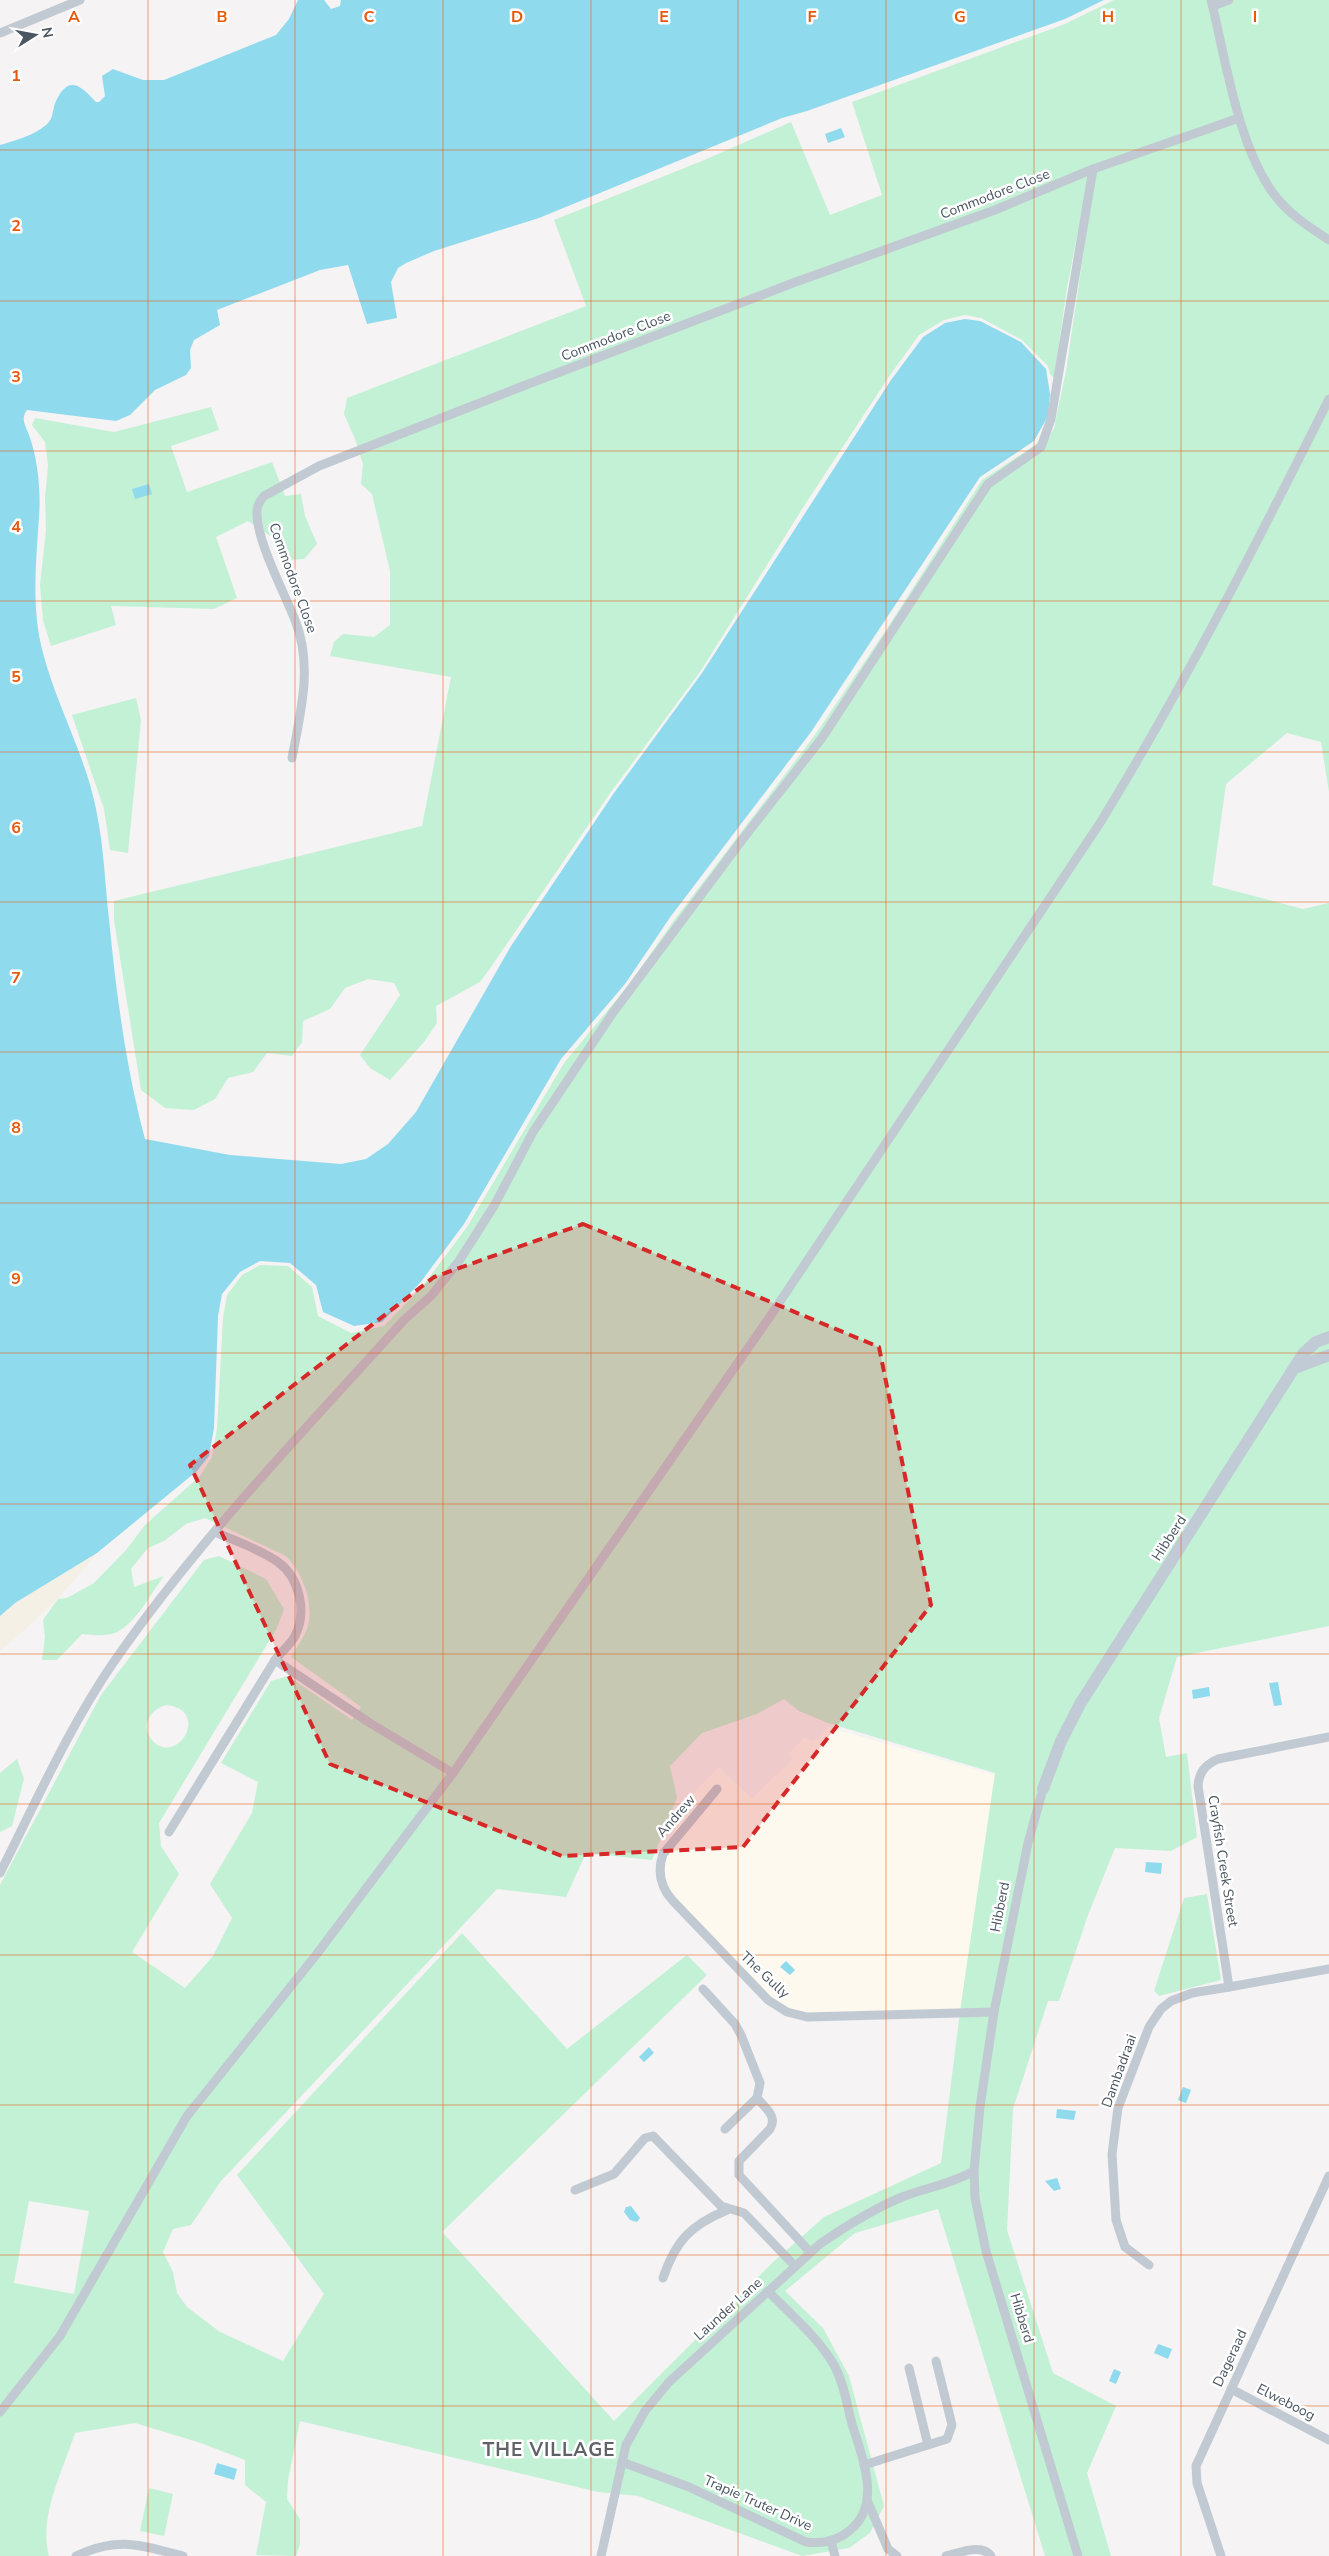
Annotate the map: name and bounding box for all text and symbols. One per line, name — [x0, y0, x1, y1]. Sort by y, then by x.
text: A — [68, 6, 80, 28]
text: B — [216, 6, 228, 28]
text: C — [364, 6, 375, 28]
text: D — [511, 6, 523, 28]
text: E — [659, 6, 669, 28]
text: F — [808, 6, 817, 28]
text: G — [954, 6, 966, 28]
text: H — [1102, 6, 1114, 28]
text: I — [1253, 6, 1257, 28]
north arrow — [10, 10, 60, 60]
text: N — [37, 26, 58, 40]
text: 1 — [11, 65, 21, 87]
street label: Commodore Close — [938, 164, 1052, 224]
text: 2 — [11, 215, 21, 237]
street label: Commodore Close — [559, 306, 673, 366]
text: 3 — [11, 366, 21, 388]
text: 4 — [11, 516, 21, 538]
street label: Commodore Close — [264, 520, 322, 636]
text: 5 — [11, 666, 21, 688]
text: 6 — [11, 817, 21, 839]
text: 7 — [11, 967, 21, 989]
text: 8 — [11, 1117, 21, 1139]
text: 9 — [11, 1268, 21, 1290]
street label: Hibberd — [1147, 1512, 1191, 1564]
street label: Andrew — [652, 1791, 700, 1841]
street label: Crayfish Creek Street — [1203, 1794, 1243, 1928]
street label: Hibberd — [986, 1880, 1014, 1934]
street label: The Gully — [736, 1947, 794, 2003]
street label: Dambadraai — [1097, 2032, 1141, 2110]
street label: Launder Lane — [690, 2273, 766, 2345]
street label: Hibberd — [1005, 2291, 1039, 2345]
street label: Dageraad — [1208, 2326, 1252, 2390]
street label: Elweboog — [1254, 2379, 1318, 2425]
district label: THE VILLAGE — [482, 2437, 616, 2463]
street label: Trapie Truter Drive — [701, 2471, 815, 2535]

